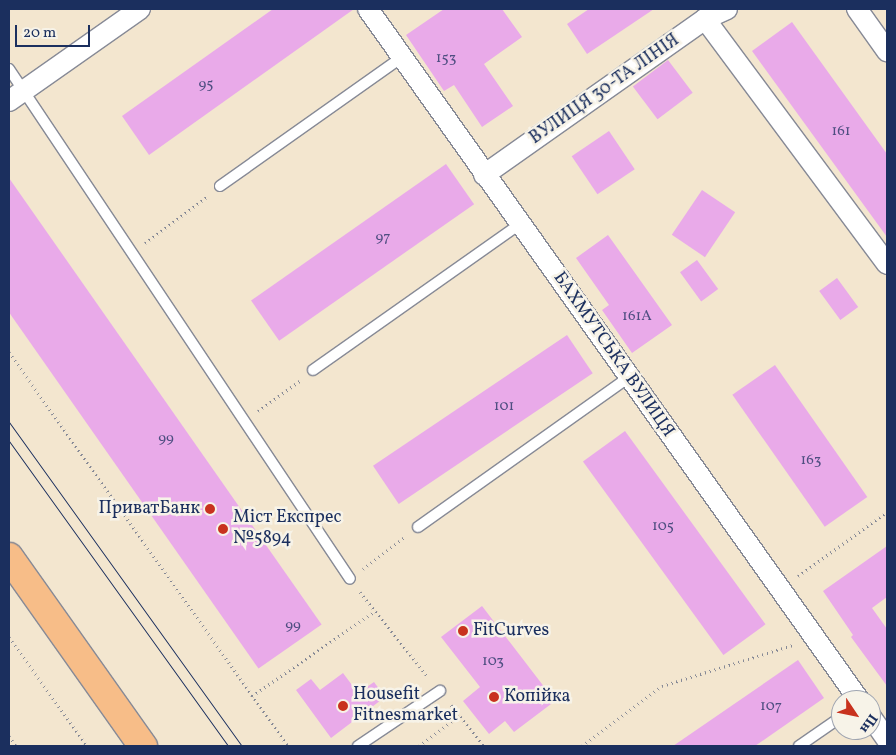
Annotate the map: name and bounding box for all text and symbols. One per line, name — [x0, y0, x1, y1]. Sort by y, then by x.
scale bar — [18, 15, 92, 47]
text: 20 m — [23, 23, 56, 44]
street label: ВУЛИЦЯ 30-ТА ЛІНІЯ — [526, 30, 684, 150]
house number: 153 — [436, 50, 456, 68]
house number: 95 — [199, 76, 213, 94]
house number: 161 — [831, 123, 851, 141]
house number: 97 — [375, 229, 391, 247]
street label: БАХМУТСЬКА ВУЛИЦЯ — [548, 268, 678, 442]
house number: 161А — [622, 308, 652, 326]
house number: 101 — [494, 398, 514, 416]
house number: 99 — [158, 430, 174, 448]
house number: 163 — [801, 452, 821, 470]
place label: ПриватБанк — [98, 498, 200, 520]
marker: ПриватБанк — [204, 503, 216, 515]
place label: Міст Експрес №5894 — [233, 508, 341, 550]
house number: 105 — [652, 518, 674, 536]
marker: Міст Експрес №5894 — [217, 523, 229, 535]
house number: 99 — [285, 617, 301, 635]
place label: FitCurves — [473, 620, 549, 642]
marker: FitCurves — [457, 625, 469, 637]
house number: 103 — [482, 653, 504, 671]
place label: Housefit Fitnesmarket — [353, 685, 458, 728]
place label: Копійка — [504, 686, 570, 708]
north arrow — [831, 690, 881, 740]
marker: Копійка — [488, 691, 500, 703]
house number: 107 — [760, 698, 782, 716]
marker: Housefit Fitnesmarket — [337, 700, 349, 712]
text: Пн — [855, 710, 881, 737]

